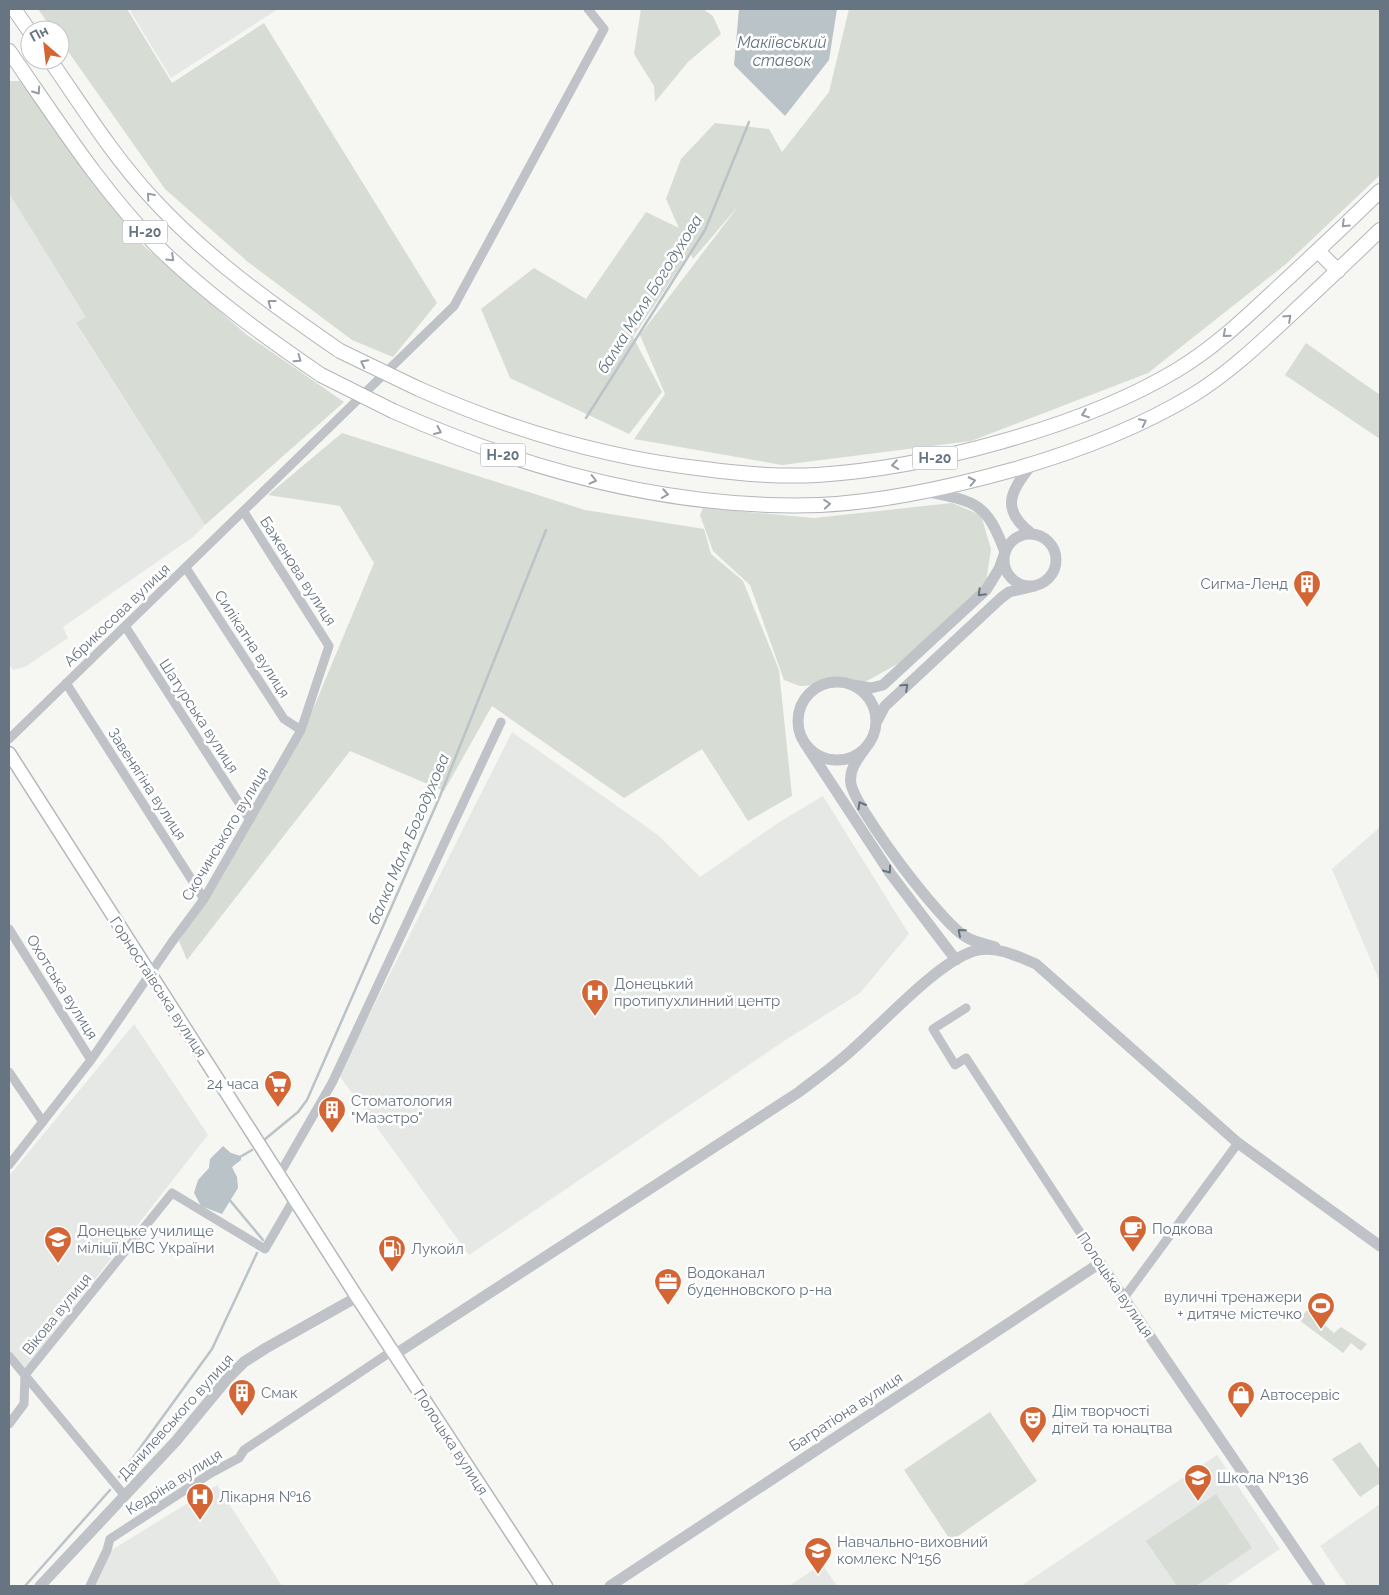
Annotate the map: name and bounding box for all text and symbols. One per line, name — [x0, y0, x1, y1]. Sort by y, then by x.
north arrow — [20, 20, 70, 70]
text: Пн — [27, 22, 51, 45]
water label: Макіївський ставок — [737, 33, 827, 70]
one-way arrow — [31, 85, 40, 95]
one-way arrow — [147, 192, 156, 201]
water label: балка Маля Богодухова — [593, 211, 706, 377]
one-way arrow — [1342, 219, 1351, 228]
road number: Н-20 — [122, 220, 168, 243]
one-way arrow — [166, 252, 175, 261]
one-way arrow — [268, 301, 277, 309]
one-way arrow — [1282, 315, 1291, 324]
one-way arrow — [1222, 329, 1231, 338]
one-way arrow — [293, 353, 302, 362]
one-way arrow — [360, 359, 369, 369]
one-way arrow — [1081, 408, 1090, 418]
one-way arrow — [1138, 418, 1147, 429]
one-way arrow — [433, 424, 442, 435]
road number: Н-20 — [480, 444, 526, 466]
road number: Н-20 — [912, 446, 958, 469]
one-way arrow — [890, 459, 898, 470]
one-way arrow — [588, 474, 596, 484]
one-way arrow — [967, 476, 976, 487]
one-way arrow — [661, 488, 669, 499]
one-way arrow — [823, 499, 831, 510]
street label: Баженова вулиця — [256, 513, 340, 629]
street label: Абрикосова вулиця — [60, 560, 174, 670]
building icon: Сигма-Ленд — [1292, 569, 1322, 608]
place label: Сигма-Ленд — [1201, 575, 1288, 593]
street label: Силікатна вулиця — [210, 587, 294, 701]
one-way arrow — [978, 588, 987, 597]
street label: Шатурська вулиця — [155, 656, 243, 776]
one-way arrow — [899, 684, 908, 693]
street label: Завенягіна вулиця — [104, 725, 190, 843]
water label: балка Маля Богодухова — [364, 750, 453, 928]
street label: Скочинського вулиця — [178, 764, 272, 904]
one-way arrow — [858, 802, 868, 811]
one-way arrow — [882, 864, 891, 874]
street label: Горностаївська вулиця — [106, 913, 210, 1061]
one-way arrow — [958, 929, 967, 938]
street label: Охотська вулиця — [22, 931, 102, 1043]
place label: Донецький протипухлинний центр — [614, 975, 780, 1010]
hospital icon: Донецький протипухлинний центр — [580, 978, 610, 1017]
supermarket icon: 24 часа — [263, 1069, 293, 1108]
place label: 24 часа — [207, 1075, 259, 1093]
place label: Стоматология "Маэстро" — [351, 1092, 452, 1127]
building icon: Стоматология "Маэстро" — [317, 1095, 347, 1134]
cafe icon: Подкова — [1118, 1214, 1148, 1253]
place label: Подкова — [1152, 1220, 1213, 1238]
place label: Донецьке училище міліції МВС України — [77, 1222, 214, 1257]
school or university icon: Донецьке училище міліції МВС України — [43, 1225, 73, 1264]
street label: Полоцька вулиця — [1073, 1229, 1157, 1341]
fuel station icon: Лукойл — [377, 1234, 407, 1273]
place label: Лукойл — [411, 1240, 464, 1258]
place label: Водоканал буденновского р-на — [687, 1264, 832, 1299]
office icon: Водоканал буденновского р-на — [653, 1267, 683, 1306]
street label: Вікова вулиця — [19, 1270, 95, 1358]
place label: вуличні тренажери + дитяче містечко — [1164, 1288, 1302, 1323]
sports icon: вуличні тренажери + дитяче містечко — [1306, 1291, 1336, 1330]
street label: Данилевського вулиця — [115, 1350, 237, 1484]
street label: Багратіона вулиця — [786, 1369, 906, 1455]
building icon: Смак — [227, 1378, 257, 1417]
shop icon: Автосервіс — [1226, 1380, 1256, 1419]
place label: Смак — [261, 1384, 298, 1402]
street label: Полоцька вулиця — [410, 1386, 492, 1498]
place label: Автосервіс — [1260, 1386, 1340, 1404]
place label: Дім творчості дітей та юнацтва — [1052, 1402, 1172, 1437]
theatre icon: Дім творчості дітей та юнацтва — [1018, 1405, 1048, 1444]
street label: Кедріна вулиця — [123, 1445, 225, 1519]
school or university icon: Школа №136 — [1183, 1463, 1213, 1502]
place label: Школа №136 — [1217, 1469, 1309, 1487]
hospital icon: Лікарня №16 — [185, 1482, 215, 1521]
place label: Лікарня №16 — [219, 1488, 311, 1506]
place label: Навчально-виховний комлекс №156 — [837, 1533, 988, 1568]
school or university icon: Навчально-виховний комлекс №156 — [803, 1536, 833, 1575]

